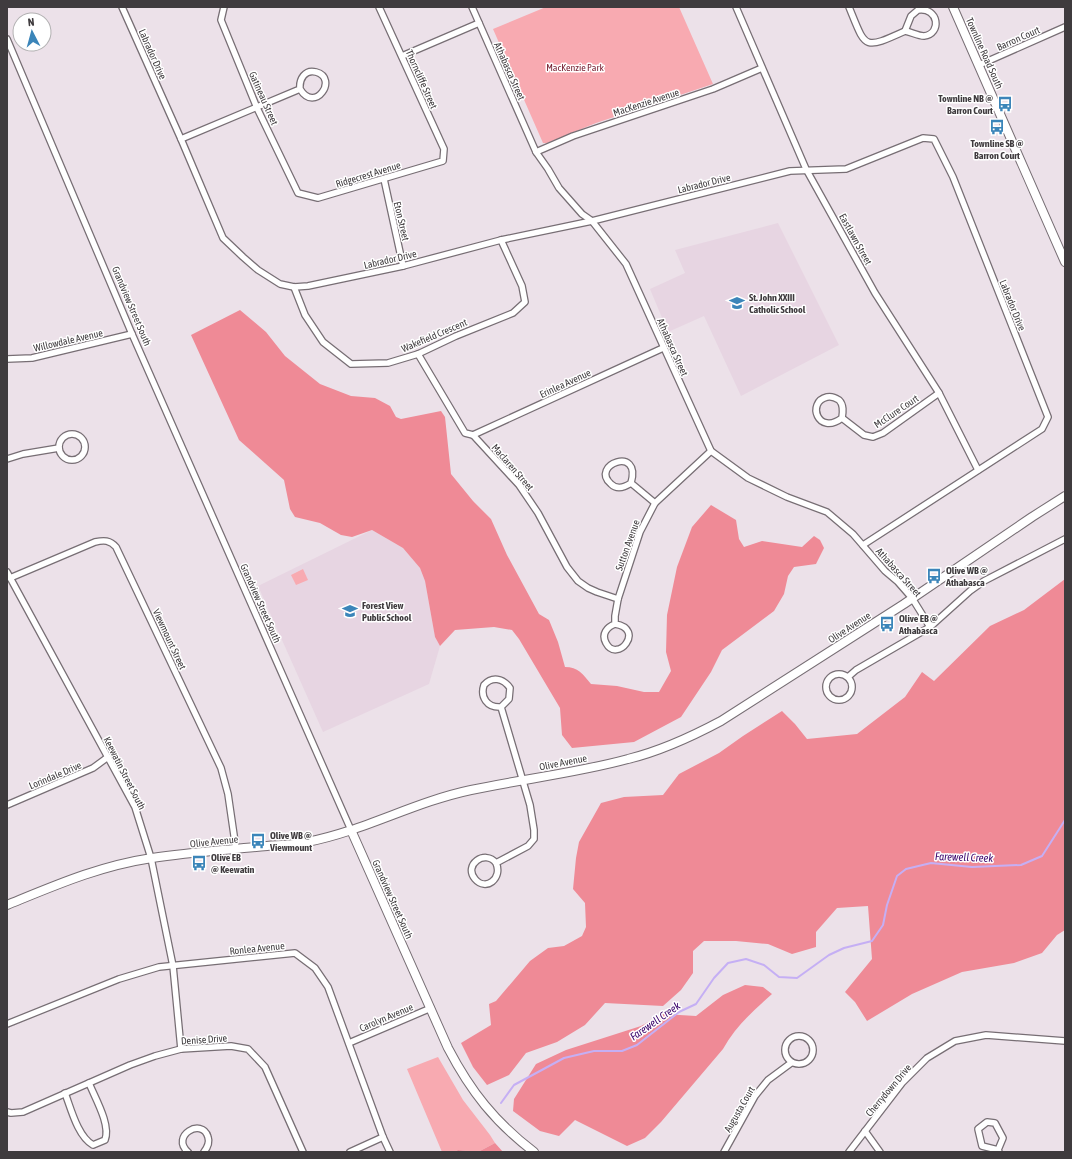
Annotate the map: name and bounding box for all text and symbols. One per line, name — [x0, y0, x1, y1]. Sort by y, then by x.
north arrow — [12, 12, 52, 52]
text: N — [27, 16, 35, 28]
street label: Townline Road South — [964, 16, 1005, 91]
street label: Barron Court — [995, 24, 1042, 53]
street label: Labrador Drive — [137, 27, 169, 81]
street label: Athabasca Street — [492, 41, 527, 102]
street label: Thorncliffe Street — [404, 48, 440, 111]
park label: MacKenzie Park — [546, 62, 604, 73]
street label: Gatineau Street — [247, 70, 280, 127]
street label: MacKenzie Avenue — [612, 87, 681, 118]
place label: Townline NB @ Barron Court — [938, 93, 993, 116]
bus stop icon: Townline NB @ Barron Court — [996, 95, 1014, 113]
bus stop icon: Townline SB @ Barron Court — [988, 118, 1006, 136]
place label: Townline SB @ Barron Court — [970, 138, 1024, 161]
street label: Ridgecrest Avenue — [334, 159, 402, 190]
street label: Labrador Drive — [677, 172, 732, 195]
street label: Eton Street — [392, 200, 411, 242]
street label: Eastlawn Street — [837, 212, 874, 267]
street label: Labrador Drive — [363, 248, 418, 271]
street label: Grandview Street South — [110, 265, 153, 348]
street label: Labrador Drive — [997, 278, 1028, 333]
place label: St. John XXIII Catholic School — [749, 292, 806, 315]
school or university icon: St. John XXIII Catholic School — [728, 294, 746, 312]
street label: Wakefield Crescent — [400, 317, 469, 354]
street label: Athabasca Street — [655, 317, 690, 378]
street label: Willowdale Avenue — [32, 327, 104, 354]
street label: Erinlea Avenue — [538, 367, 593, 400]
street label: McClure Court — [872, 393, 921, 430]
street label: Maclaren Street — [489, 442, 536, 493]
street label: Sutton Avenue — [613, 518, 642, 572]
street label: Athabasca Street — [874, 546, 923, 599]
street label: Grandview Street South — [238, 562, 283, 645]
place label: Olive WB @ Athabasca — [945, 565, 988, 588]
bus stop icon: Olive WB @ Athabasca — [925, 567, 943, 585]
place label: Forest View Public School — [362, 600, 412, 623]
school or university icon: Forest View Public School — [341, 602, 359, 620]
street label: Viewmount Street — [151, 607, 188, 671]
street label: Olive Avenue — [826, 609, 873, 645]
place label: Olive EB @ Athabasca — [898, 613, 938, 636]
bus stop icon: Olive EB @ Athabasca — [878, 615, 896, 633]
street label: Keewatin Street South — [101, 735, 148, 812]
street label: Olive Avenue — [538, 752, 588, 773]
street label: Lorindale Drive — [27, 759, 84, 791]
place label: Olive WB @ Viewmount — [269, 830, 312, 853]
bus stop icon: Olive WB @ Viewmount — [249, 832, 267, 850]
street label: Olive Avenue — [189, 833, 239, 849]
water label: Farewell Creek — [935, 850, 994, 864]
place label: Olive EB @ Keewatin — [211, 852, 254, 875]
bus stop icon: Olive EB @ Keewatin — [190, 854, 208, 872]
street label: Grandview Street South — [370, 858, 415, 941]
street label: Ronlea Avenue — [229, 940, 286, 957]
water label: Farewell Creek — [628, 999, 682, 1043]
street label: Carolyn Avenue — [358, 1001, 415, 1034]
street label: Denise Drive — [181, 1032, 228, 1047]
street label: Cherrydown Drive — [863, 1062, 914, 1119]
street label: Augusta Court — [722, 1084, 757, 1134]

